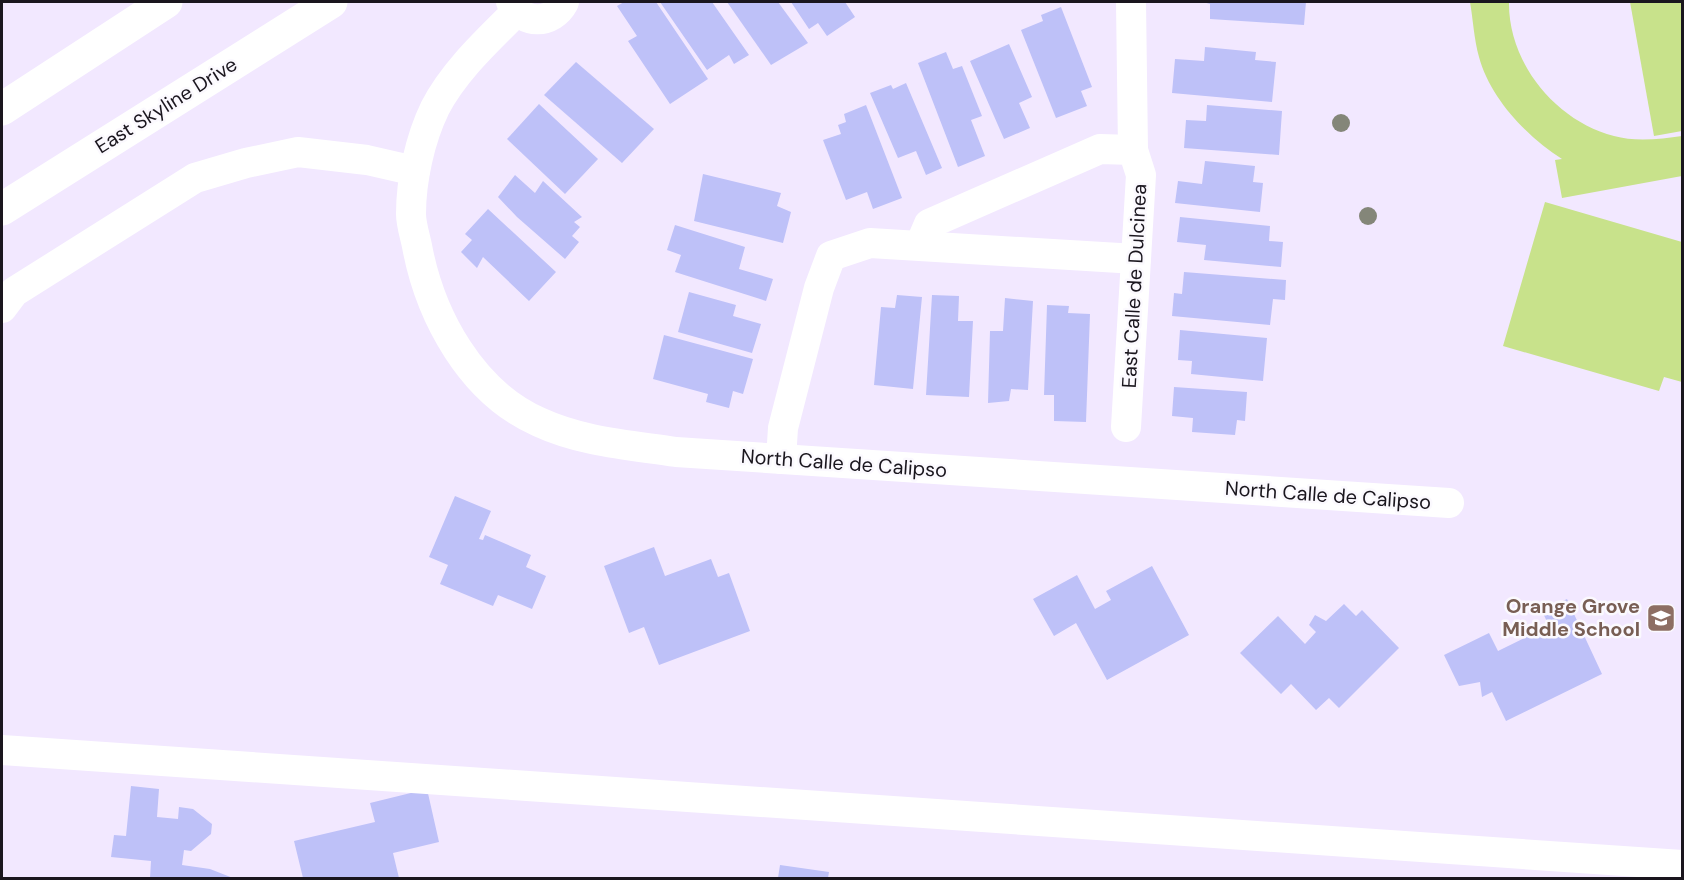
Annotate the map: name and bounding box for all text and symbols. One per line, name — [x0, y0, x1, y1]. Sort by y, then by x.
street label: East Skyline Drive — [90, 51, 242, 159]
street label: East Calle de Dulcinea — [1116, 183, 1152, 389]
street label: North Calle de Calipso — [740, 443, 948, 483]
street label: North Calle de Calipso — [1224, 475, 1432, 515]
place label: Orange Grove Middle School — [1502, 593, 1640, 642]
school or university icon: Orange Grove Middle School — [1645, 602, 1677, 634]

